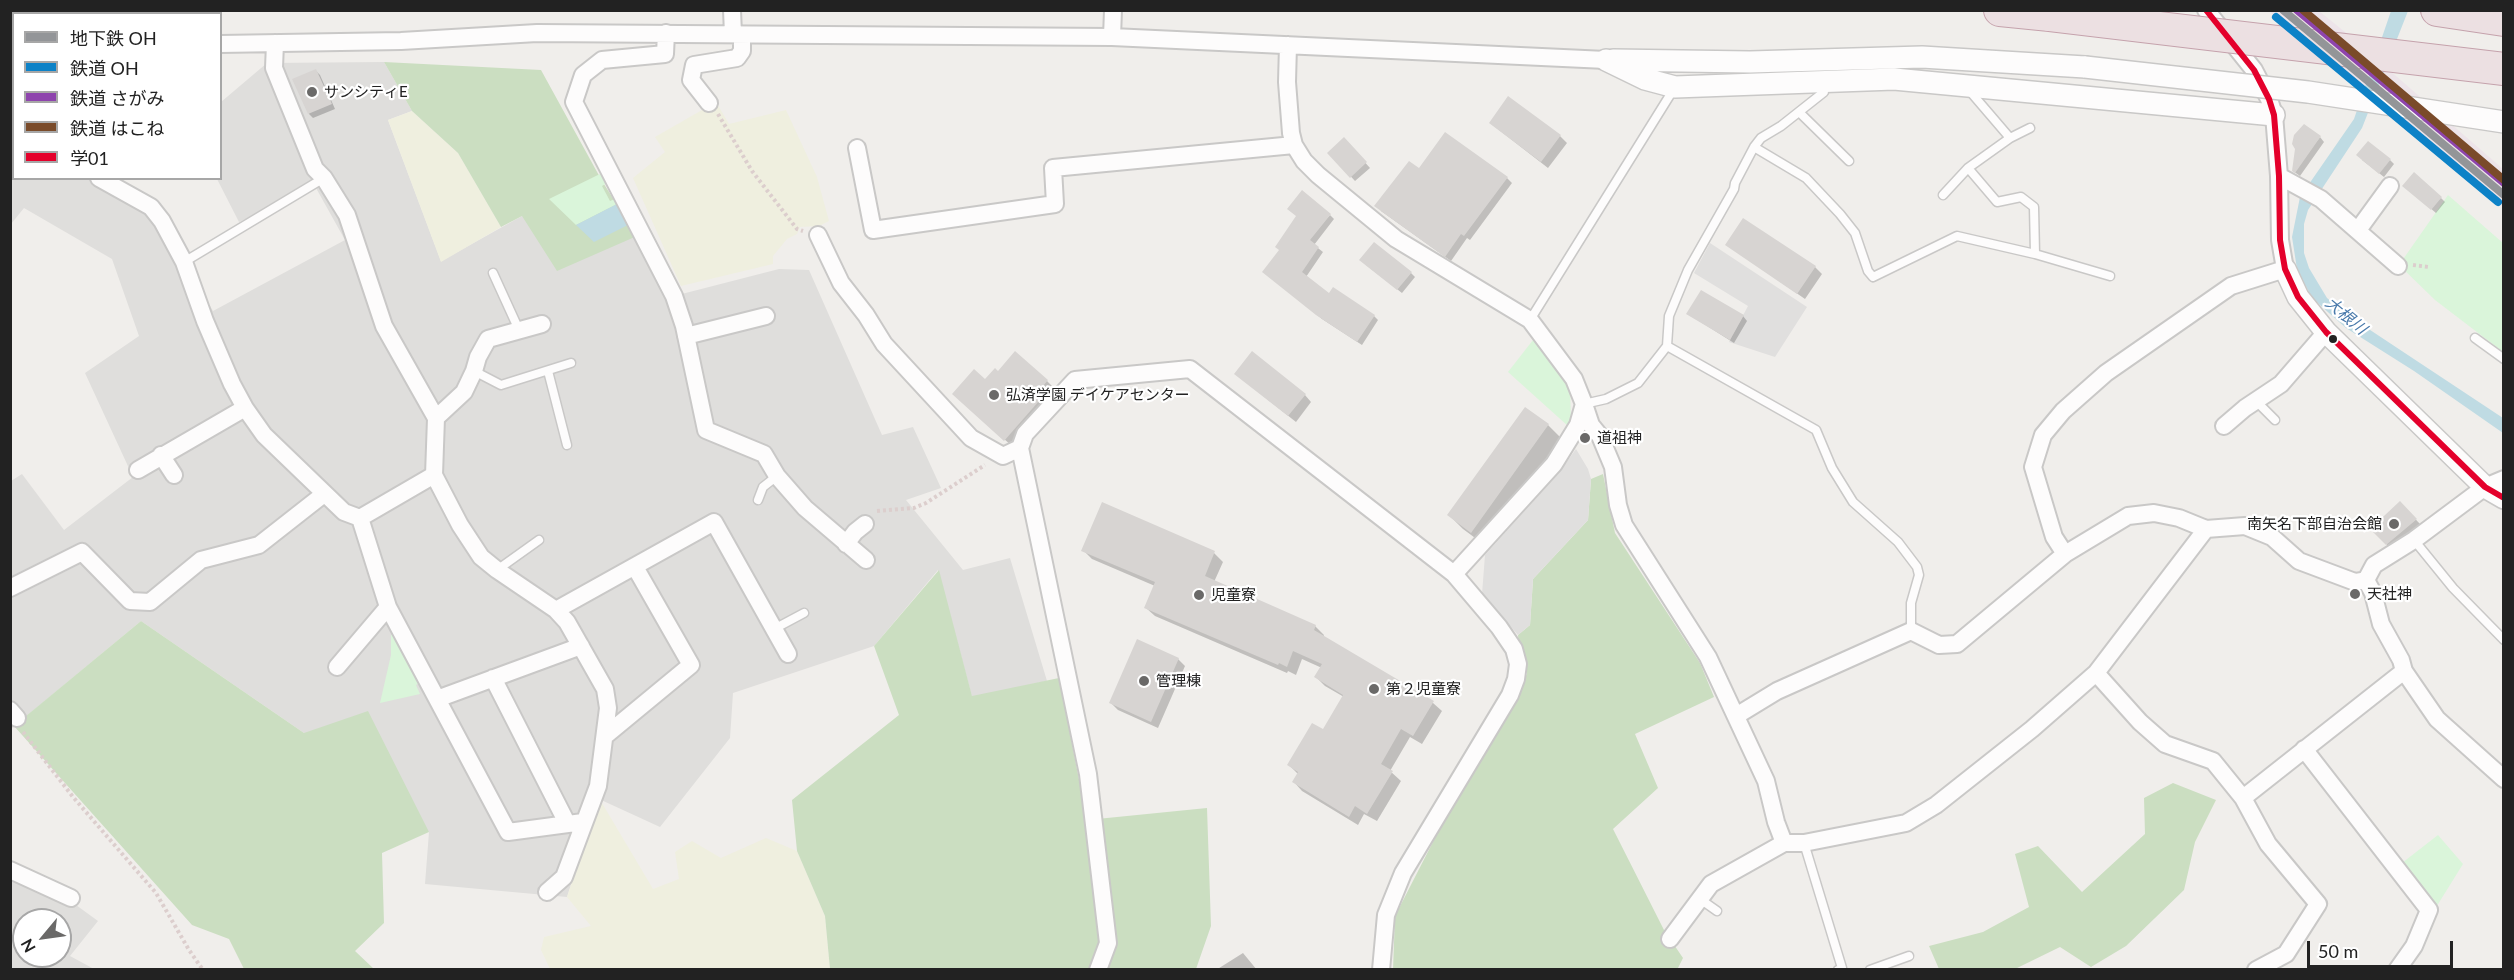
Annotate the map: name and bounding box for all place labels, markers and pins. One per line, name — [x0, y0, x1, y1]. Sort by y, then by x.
place label: サンシティE — [324, 83, 408, 101]
marker: サンシティE — [305, 85, 319, 99]
unlabelled marker — [2327, 333, 2339, 345]
place label: 弘済学園 デイケアセンター — [1006, 386, 1190, 404]
marker: 弘済学園 デイケアセンター — [987, 388, 1001, 402]
place label: 道祖神 — [1597, 429, 1642, 447]
marker: 道祖神 — [1578, 431, 1592, 445]
place label: 南矢名下部自治会館 — [2247, 515, 2382, 533]
marker: 南矢名下部自治会館 — [2387, 517, 2401, 531]
place label: 天社神 — [2367, 585, 2412, 603]
place label: 児童寮 — [1211, 586, 1256, 604]
marker: 天社神 — [2348, 587, 2362, 601]
marker: 児童寮 — [1192, 588, 1206, 602]
place label: 管理棟 — [1156, 672, 1201, 690]
marker: 管理棟 — [1137, 674, 1151, 688]
place label: 第２児童寮 — [1386, 680, 1461, 698]
marker: 第２児童寮 — [1367, 682, 1381, 696]

